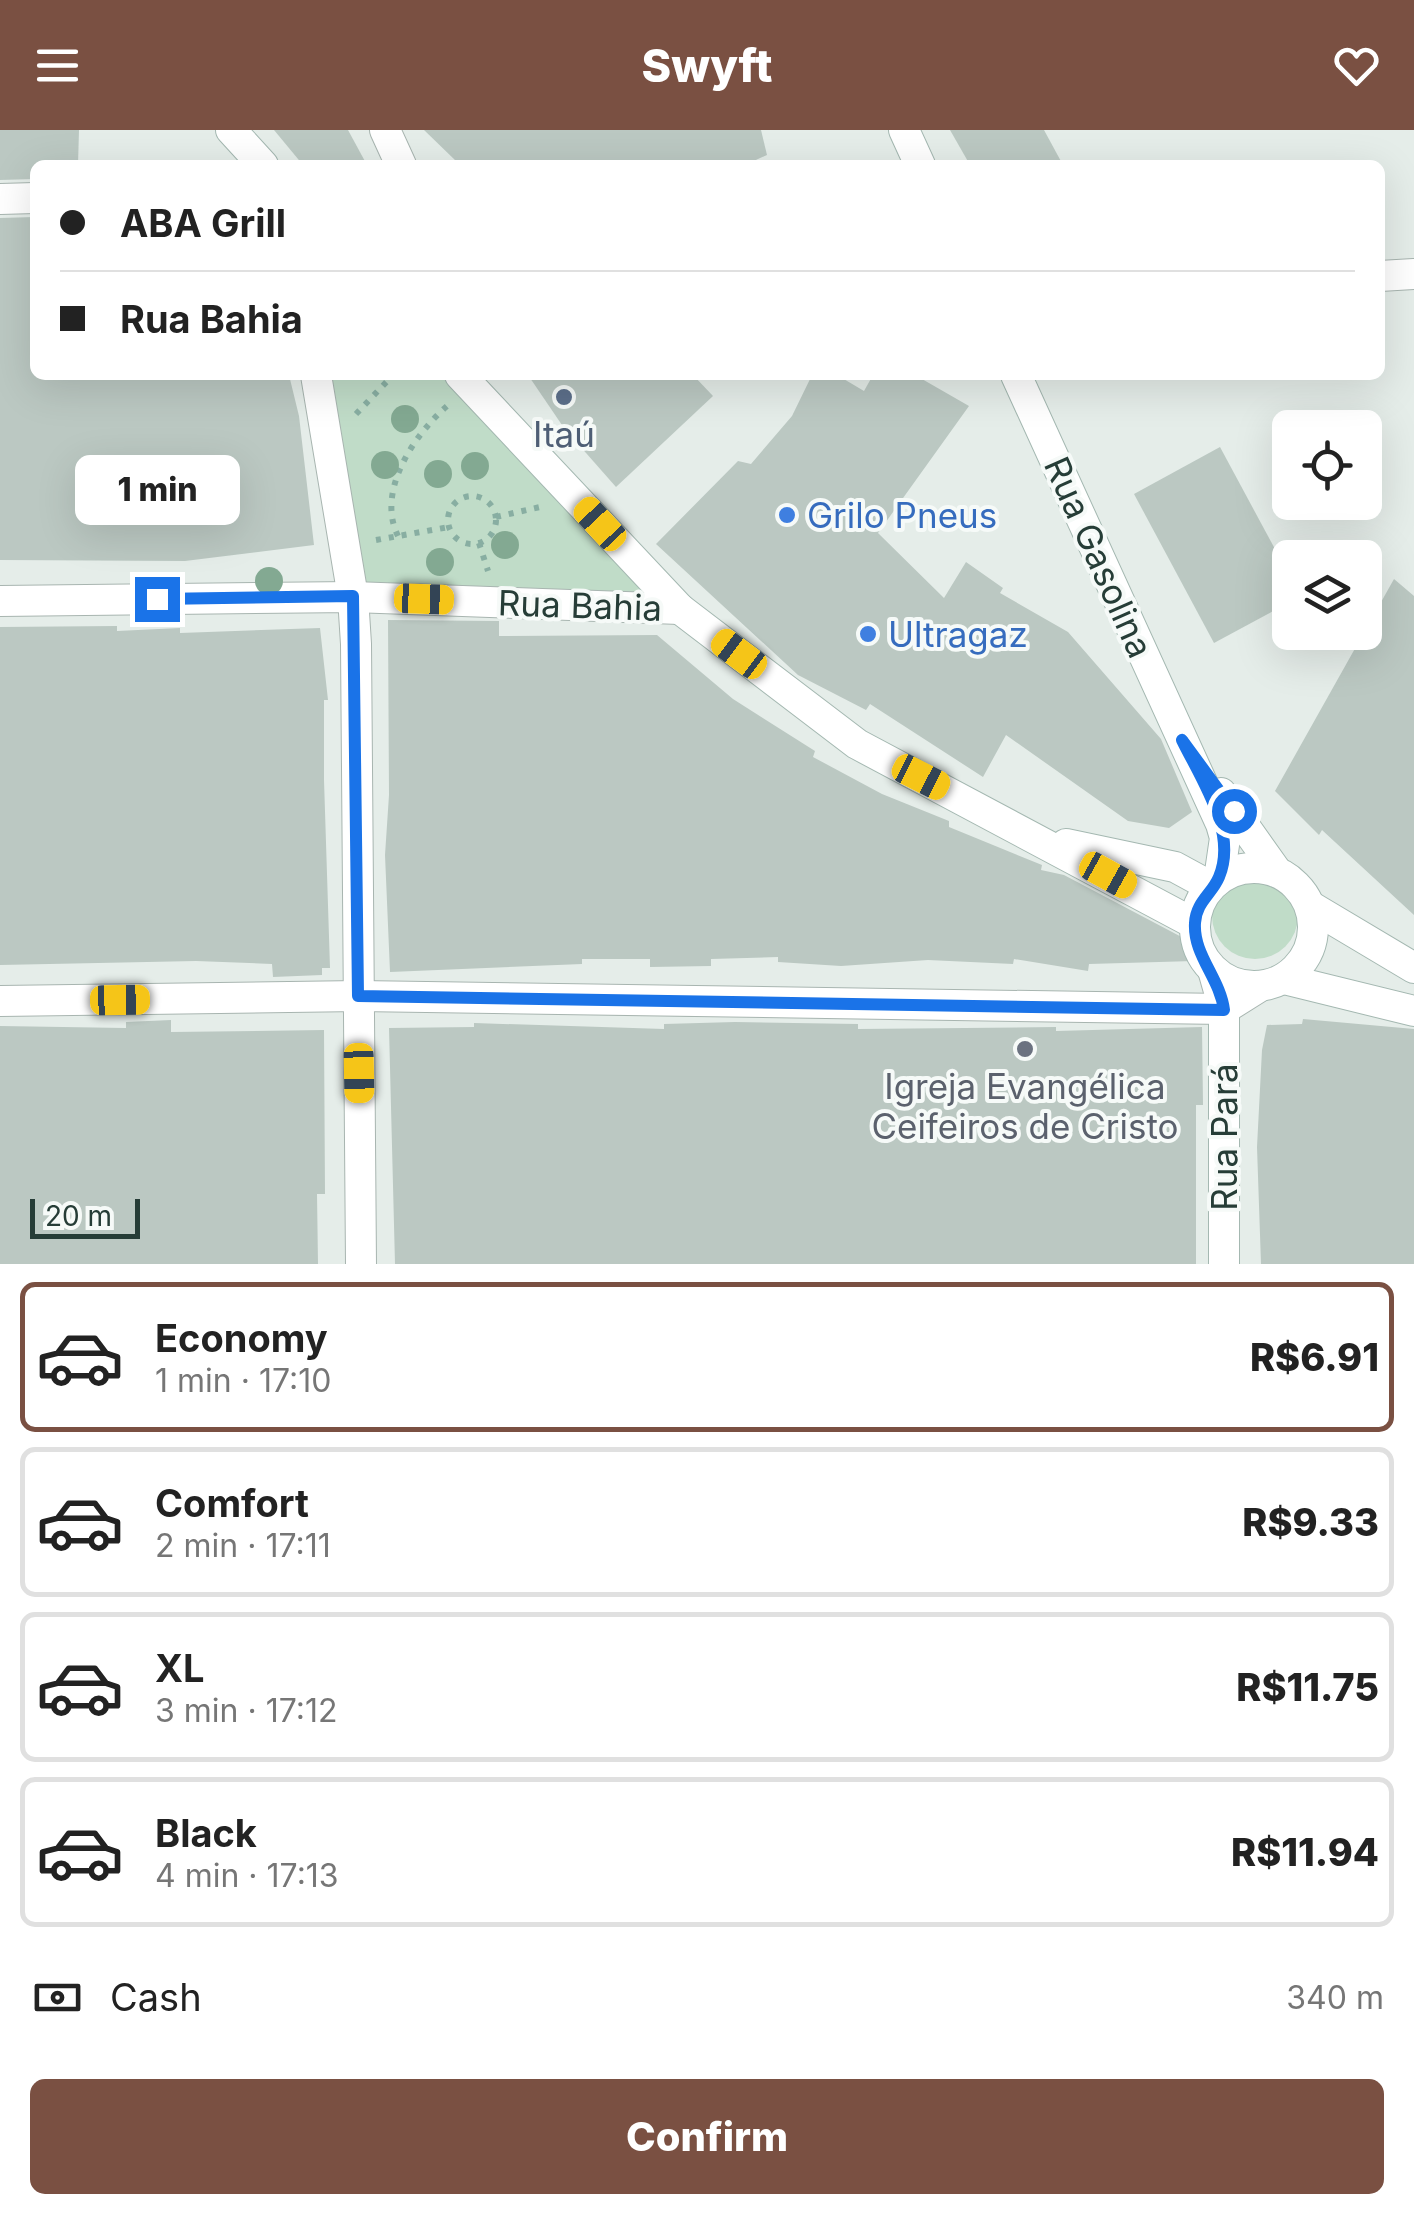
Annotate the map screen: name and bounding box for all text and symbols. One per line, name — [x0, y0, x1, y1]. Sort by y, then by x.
icon: menu — [30, 38, 85, 93]
text: Swyft — [642, 38, 772, 93]
icon: heart — [1329, 38, 1384, 93]
text: ABA Grill — [120, 200, 286, 246]
text: Rua Bahia — [120, 296, 303, 342]
marker: Itaú — [553, 386, 575, 408]
map controls — [1272, 410, 1382, 650]
button: locate — [1272, 410, 1382, 520]
place label: Itaú — [533, 413, 595, 455]
street label: Rua Gasolina — [1036, 450, 1162, 664]
callout: 1 min — [74, 454, 240, 524]
text: 1 min — [117, 470, 198, 509]
car — [569, 492, 631, 556]
place label: Grilo Pneus — [807, 494, 997, 536]
marker: Grilo Pneus — [776, 504, 798, 526]
button: layers — [1272, 540, 1382, 650]
route end — [135, 577, 180, 622]
street label: Rua Bahia — [497, 581, 663, 629]
car — [393, 583, 455, 615]
place label: Ultragaz — [888, 613, 1028, 655]
marker: Ultragaz — [857, 623, 879, 645]
car — [706, 624, 772, 684]
car — [887, 750, 955, 804]
route start — [1212, 789, 1257, 834]
car — [1074, 847, 1142, 903]
car — [90, 984, 150, 1016]
marker: Igreja Evangélica Ceifeiros de Cristo — [1014, 1038, 1036, 1060]
car — [343, 1043, 375, 1103]
street label: Rua Pará — [1203, 1063, 1245, 1211]
place label: Igreja Evangélica Ceifeiros de Cristo — [871, 1065, 1179, 1147]
scale bar — [30, 1194, 140, 1238]
text: 20 m — [45, 1199, 112, 1233]
icon: car — [35, 1312, 125, 1402]
text: Economy — [155, 1315, 328, 1361]
text: R$6.91 — [1250, 1334, 1379, 1380]
text: 1 min · 17:10 — [155, 1361, 331, 1400]
icon: car — [35, 1477, 125, 1567]
text: Comfort — [155, 1480, 309, 1526]
text: R$9.33 — [1242, 1499, 1379, 1545]
text: 2 min · 17:11 — [155, 1526, 331, 1565]
icon: car — [35, 1642, 125, 1732]
text: XL — [155, 1645, 205, 1691]
text: R$11.75 — [1236, 1664, 1379, 1710]
text: 3 min · 17:12 — [155, 1691, 337, 1730]
icon: car — [35, 1807, 125, 1897]
text: Black — [155, 1810, 257, 1856]
text: R$11.94 — [1231, 1829, 1379, 1875]
text: 4 min · 17:13 — [155, 1856, 339, 1895]
icon: cash — [30, 1970, 85, 2025]
text: Cash — [110, 1974, 202, 2020]
text: 340 m — [1286, 1978, 1384, 2017]
button: Confirm — [30, 2079, 1384, 2194]

